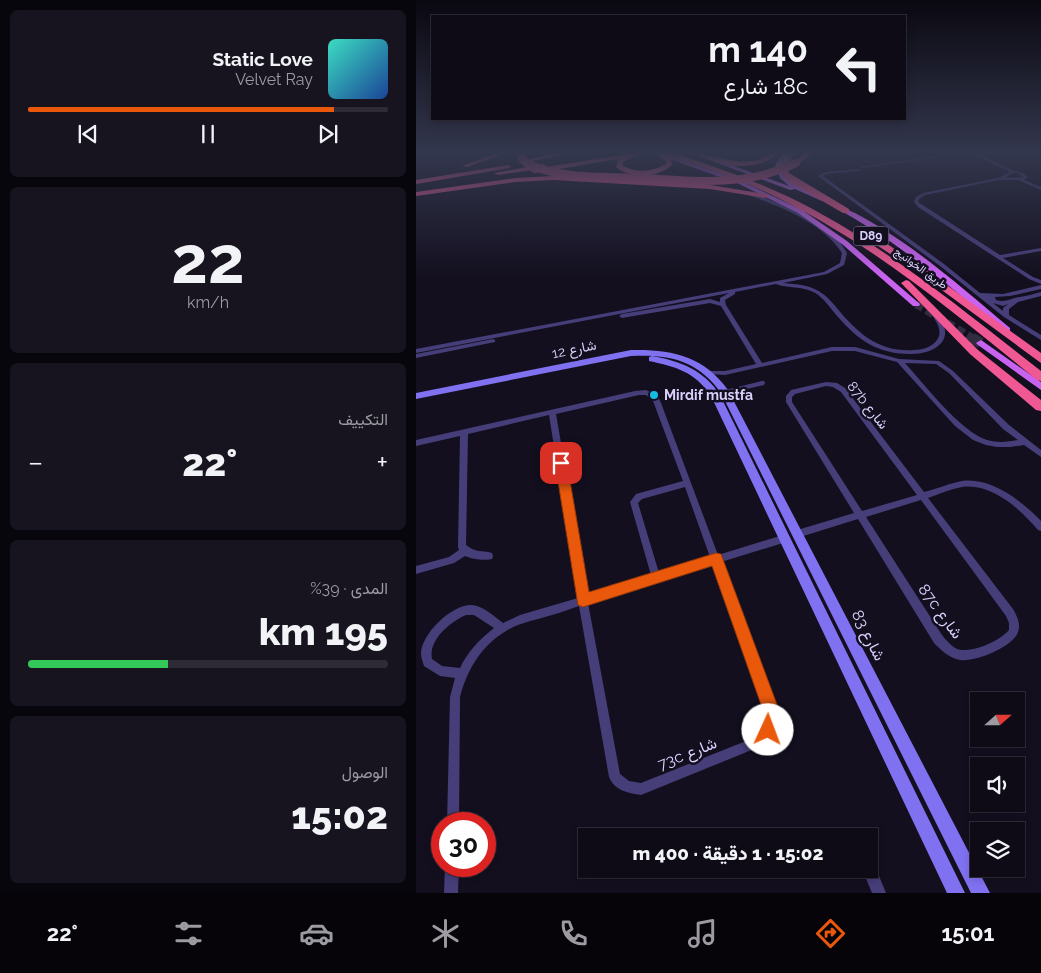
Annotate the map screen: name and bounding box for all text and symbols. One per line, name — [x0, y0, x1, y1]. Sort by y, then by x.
text: 140 m — [708, 29, 808, 70]
icon: left — [826, 35, 891, 100]
text: Static Love — [212, 48, 313, 70]
text: Velvet Ray — [235, 70, 313, 89]
text: 18c شارع — [724, 73, 808, 99]
icon: previous — [74, 120, 102, 148]
icon: pause — [194, 120, 222, 148]
icon: next — [314, 120, 342, 148]
text: 22 — [171, 222, 245, 298]
road number: D89 — [854, 227, 888, 246]
street label: طريق الخوانيج — [891, 245, 950, 293]
text: km/h — [187, 293, 229, 312]
street label: شارع 12 — [550, 336, 598, 364]
street label: 87b شارع — [842, 378, 892, 434]
place label: Mirdif mustfa — [664, 387, 753, 403]
marker: Mirdif mustfa — [648, 389, 660, 401]
text: التكييف — [338, 410, 388, 429]
text: 22° — [182, 440, 237, 485]
pin — [540, 442, 582, 484]
text: − — [28, 446, 43, 479]
text: + — [376, 446, 388, 479]
icon: arrive — [547, 449, 575, 477]
text: المدى · 39% — [310, 579, 388, 598]
street label: 87c شارع — [913, 580, 967, 644]
street label: شارع 83 — [846, 607, 889, 665]
text: 195 km — [259, 609, 388, 654]
north arrow — [970, 692, 1025, 748]
map controls — [970, 692, 1025, 877]
position arrow — [741, 703, 793, 755]
street label: 73c شارع — [655, 733, 720, 776]
button: sound — [970, 757, 1025, 812]
text: الوصول — [342, 763, 388, 782]
text: 15:02 — [291, 793, 388, 838]
speed limit sign: 30 — [431, 812, 496, 877]
button: layers — [970, 822, 1025, 877]
text: 15:02 · 1 دقيقة · 400 m — [633, 842, 823, 864]
icon: filters — [171, 916, 206, 951]
icon: car — [299, 916, 334, 951]
icon: climate — [428, 916, 463, 951]
icon: phone — [556, 916, 591, 951]
icon: music — [685, 916, 720, 951]
icon: directions — [813, 916, 848, 951]
text: 22° — [47, 920, 78, 946]
text: 15:01 — [941, 920, 994, 946]

